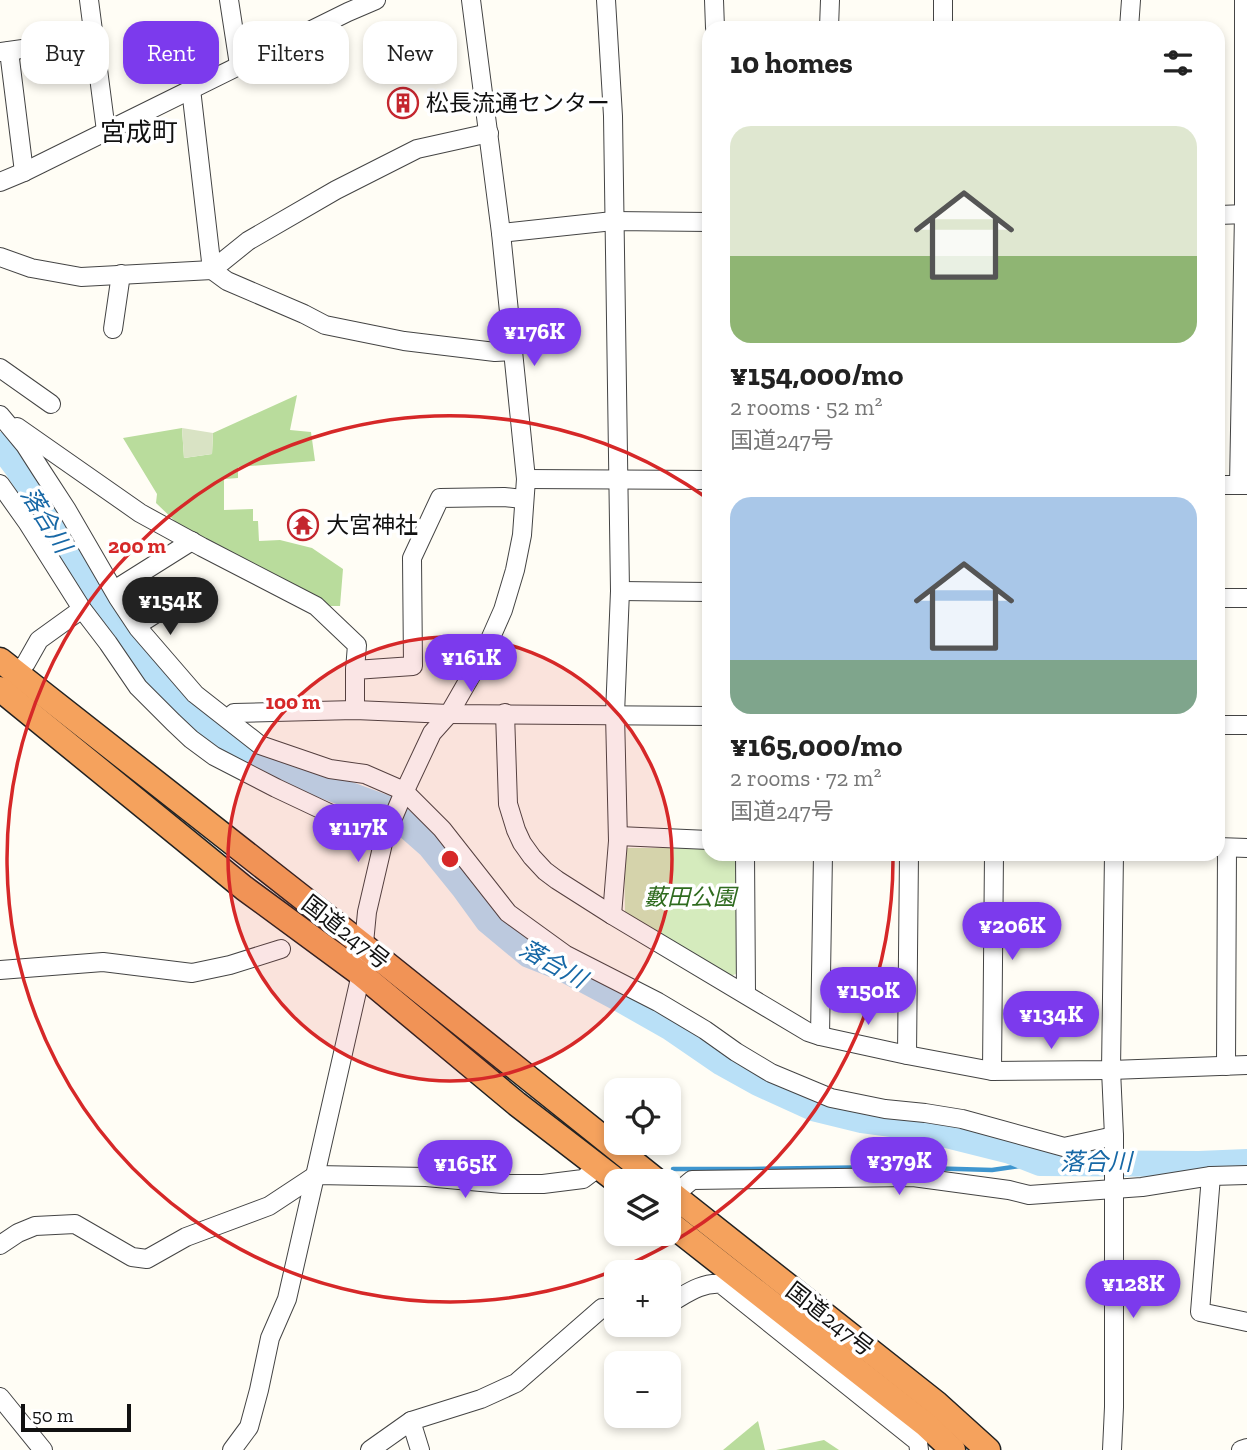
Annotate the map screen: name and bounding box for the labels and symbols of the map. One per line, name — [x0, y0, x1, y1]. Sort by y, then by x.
building icon: 松長流通センター — [386, 86, 420, 120]
place label: 松長流通センター — [426, 89, 610, 117]
district label: 宮成町 — [100, 116, 178, 148]
pin: ¥176K — [485, 308, 583, 368]
water label: 落合川 — [15, 482, 79, 560]
temple icon: 大宮神社 — [286, 508, 320, 542]
place label: 大宮神社 — [326, 511, 418, 539]
text: 200 m — [108, 533, 166, 558]
pin: ¥154K — [121, 578, 219, 637]
pin: ¥161K — [422, 634, 520, 694]
text: 100 m — [266, 689, 321, 714]
pin: ¥117K — [309, 804, 407, 864]
centre of rings — [438, 847, 462, 871]
park label: 藪田公園 — [644, 883, 739, 911]
street label: 国道247号 — [297, 889, 395, 975]
pin: ¥206K — [963, 902, 1061, 962]
water label: 落合川 — [515, 933, 594, 995]
pin: ¥150K — [819, 968, 917, 1027]
pin: ¥134K — [1002, 992, 1100, 1051]
pin: ¥379K — [850, 1138, 948, 1197]
pin: ¥165K — [416, 1140, 514, 1200]
water label: 落合川 — [1060, 1147, 1135, 1176]
pin: ¥128K — [1084, 1260, 1182, 1320]
street label: 国道247号 — [781, 1276, 879, 1362]
scale bar — [21, 1401, 131, 1433]

